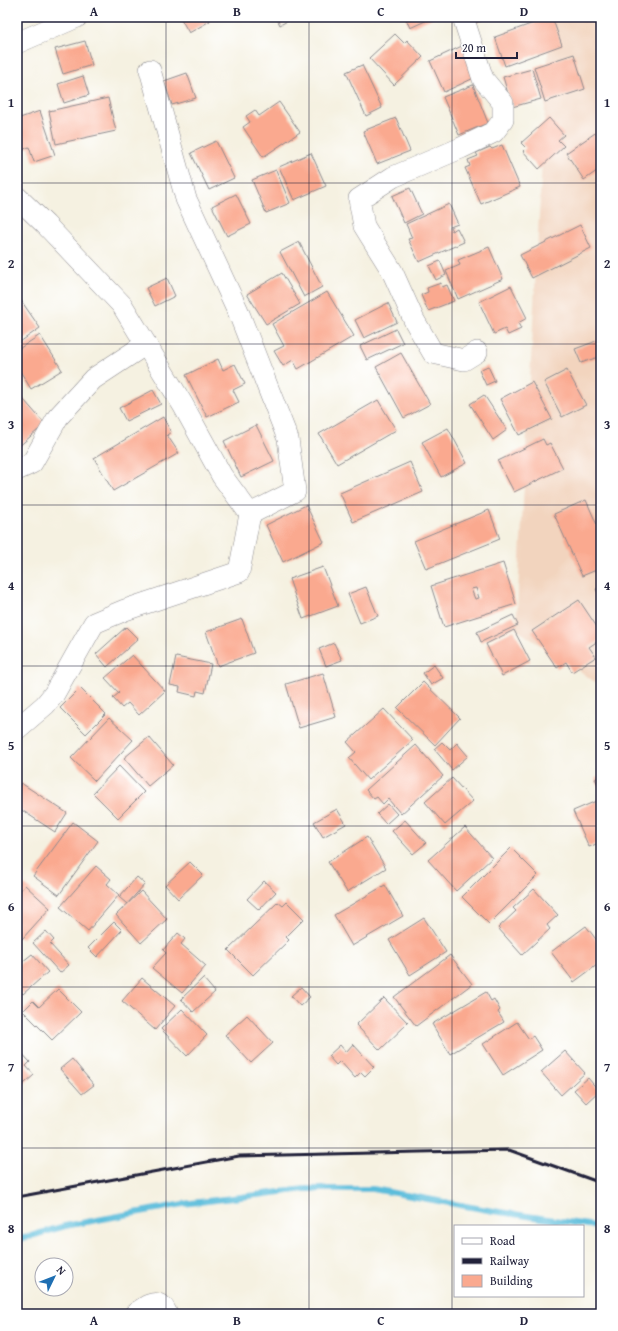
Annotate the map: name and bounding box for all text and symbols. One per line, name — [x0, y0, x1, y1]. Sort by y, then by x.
text: A — [90, 2, 99, 21]
text: B — [233, 2, 241, 21]
text: C — [377, 2, 385, 21]
text: D — [520, 2, 528, 21]
scale bar — [456, 34, 517, 60]
text: 20 m — [462, 39, 486, 56]
text: 1 — [8, 93, 14, 112]
text: 1 — [604, 93, 610, 112]
text: 2 — [8, 254, 15, 273]
text: 2 — [604, 254, 611, 273]
text: 3 — [8, 415, 14, 434]
text: 3 — [604, 415, 610, 434]
text: 4 — [8, 576, 15, 595]
text: 4 — [604, 576, 611, 595]
text: 5 — [8, 736, 15, 755]
text: 5 — [604, 736, 611, 755]
text: 6 — [8, 897, 15, 916]
text: 6 — [604, 897, 611, 916]
text: 7 — [8, 1058, 15, 1077]
text: 7 — [604, 1058, 611, 1077]
text: 8 — [8, 1219, 15, 1238]
text: 8 — [604, 1219, 611, 1238]
legend — [454, 1225, 584, 1297]
text: Road — [490, 1232, 516, 1249]
text: Railway — [490, 1252, 529, 1269]
north arrow — [34, 1257, 74, 1297]
text: N — [53, 1262, 70, 1279]
text: Building — [490, 1272, 533, 1289]
text: A — [90, 1311, 99, 1330]
text: B — [233, 1311, 241, 1330]
text: C — [377, 1311, 385, 1330]
text: D — [520, 1311, 528, 1330]

